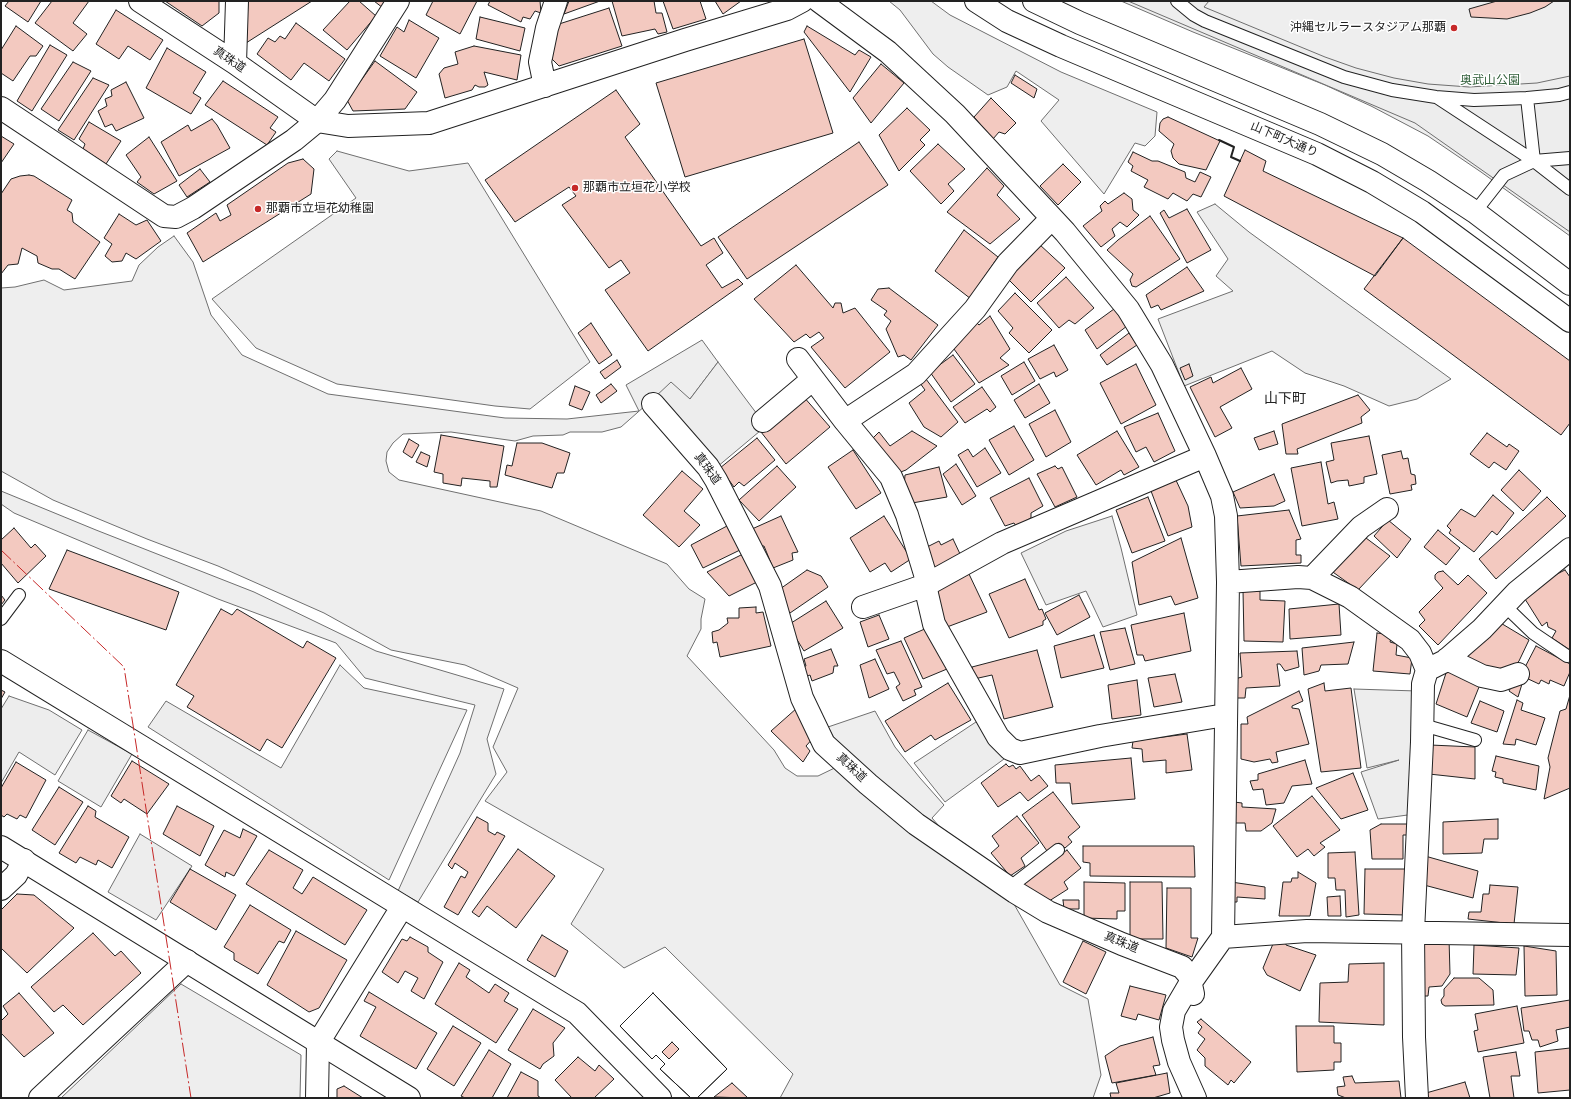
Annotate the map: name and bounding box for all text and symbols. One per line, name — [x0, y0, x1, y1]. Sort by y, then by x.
place label: 沖縄セルラースタジアム那覇 — [1290, 21, 1446, 35]
marker: 沖縄セルラースタジアム那覇 — [1449, 23, 1459, 33]
street label: 真珠道 — [210, 44, 248, 76]
park label: 奥武山公園 — [1460, 74, 1520, 88]
street label: 山下町大通り — [1248, 119, 1320, 161]
place label: 那覇市立垣花小学校 — [583, 181, 691, 195]
marker: 那覇市立垣花小学校 — [570, 183, 580, 193]
place label: 那覇市立垣花幼稚園 — [266, 202, 374, 216]
marker: 那覇市立垣花幼稚園 — [253, 204, 263, 214]
district label: 山下町 — [1264, 391, 1306, 407]
street label: 真珠道 — [691, 450, 723, 488]
street label: 真珠道 — [833, 750, 869, 786]
street label: 真珠道 — [1102, 930, 1140, 956]

